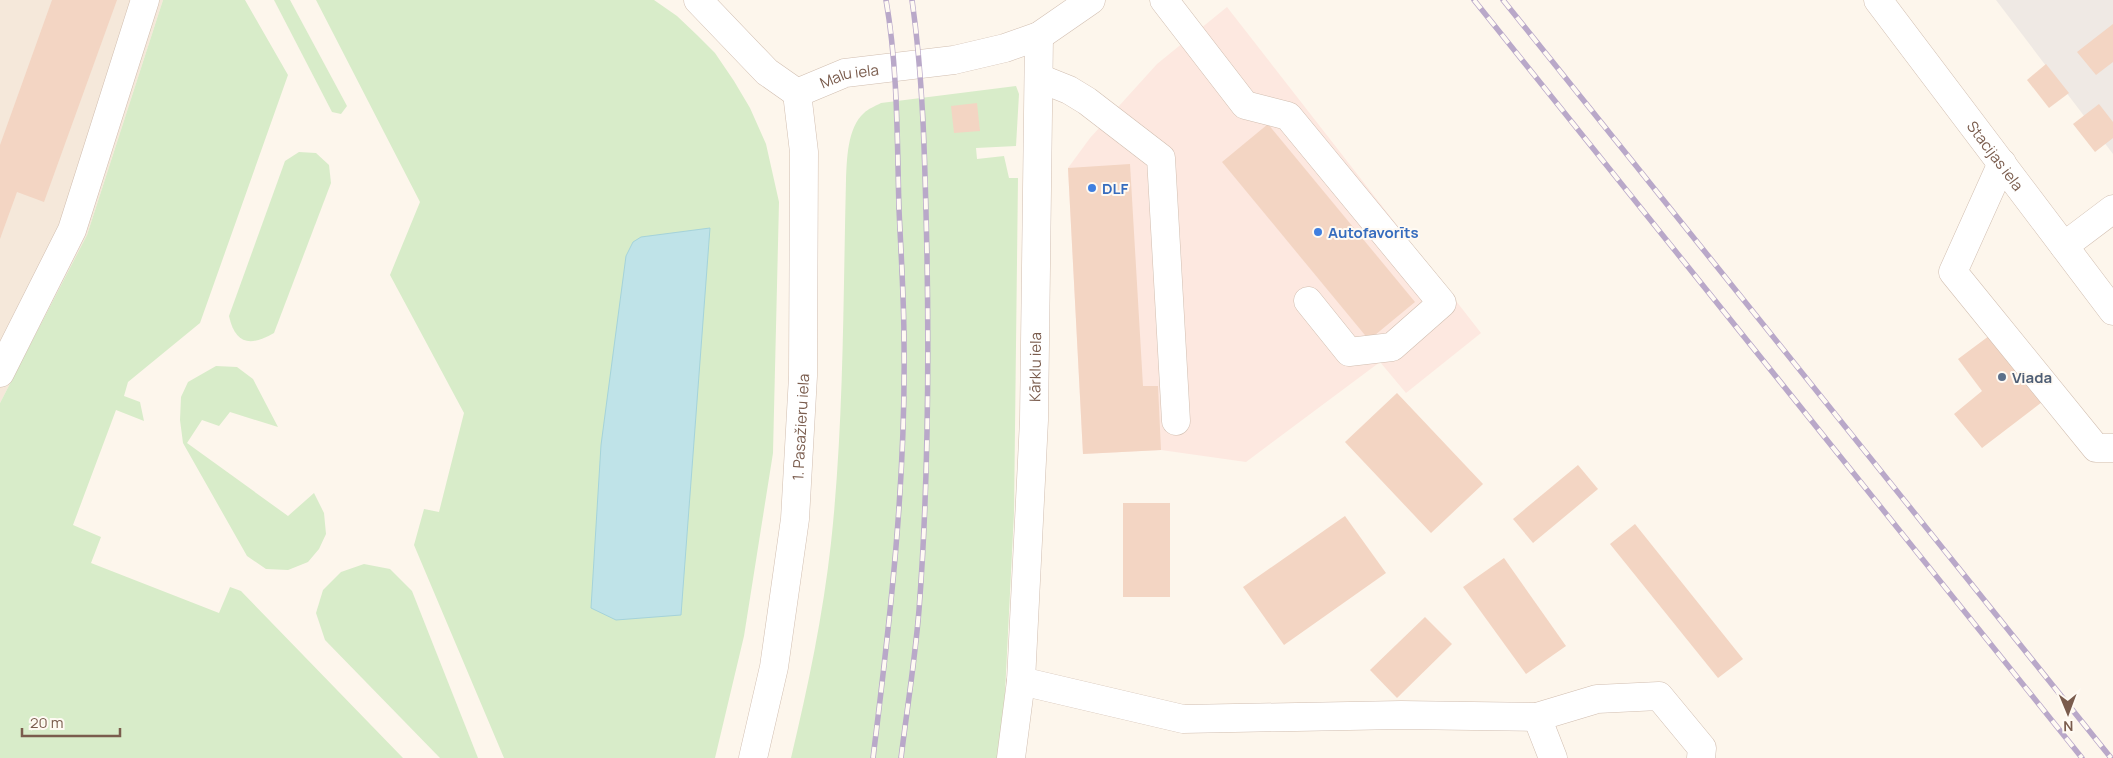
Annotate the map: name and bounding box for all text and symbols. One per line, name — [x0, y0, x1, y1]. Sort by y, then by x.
street label: Malu iela — [816, 59, 880, 93]
street label: Stacijas iela — [1962, 116, 2029, 195]
place label: DLF — [1102, 178, 1129, 199]
marker: DLF — [1086, 182, 1098, 194]
place label: Autofavorīts — [1328, 222, 1419, 243]
marker: Autofavorīts — [1312, 226, 1324, 238]
street label: Kārklu iela — [1024, 332, 1046, 402]
place label: Viada — [2012, 367, 2052, 388]
marker: Viada — [1996, 371, 2008, 383]
street label: 1. Pasažieru iela — [787, 373, 814, 481]
north arrow — [2043, 688, 2093, 738]
scale bar — [22, 706, 120, 738]
text: 20 m — [30, 712, 63, 733]
text: N — [2063, 717, 2073, 736]

